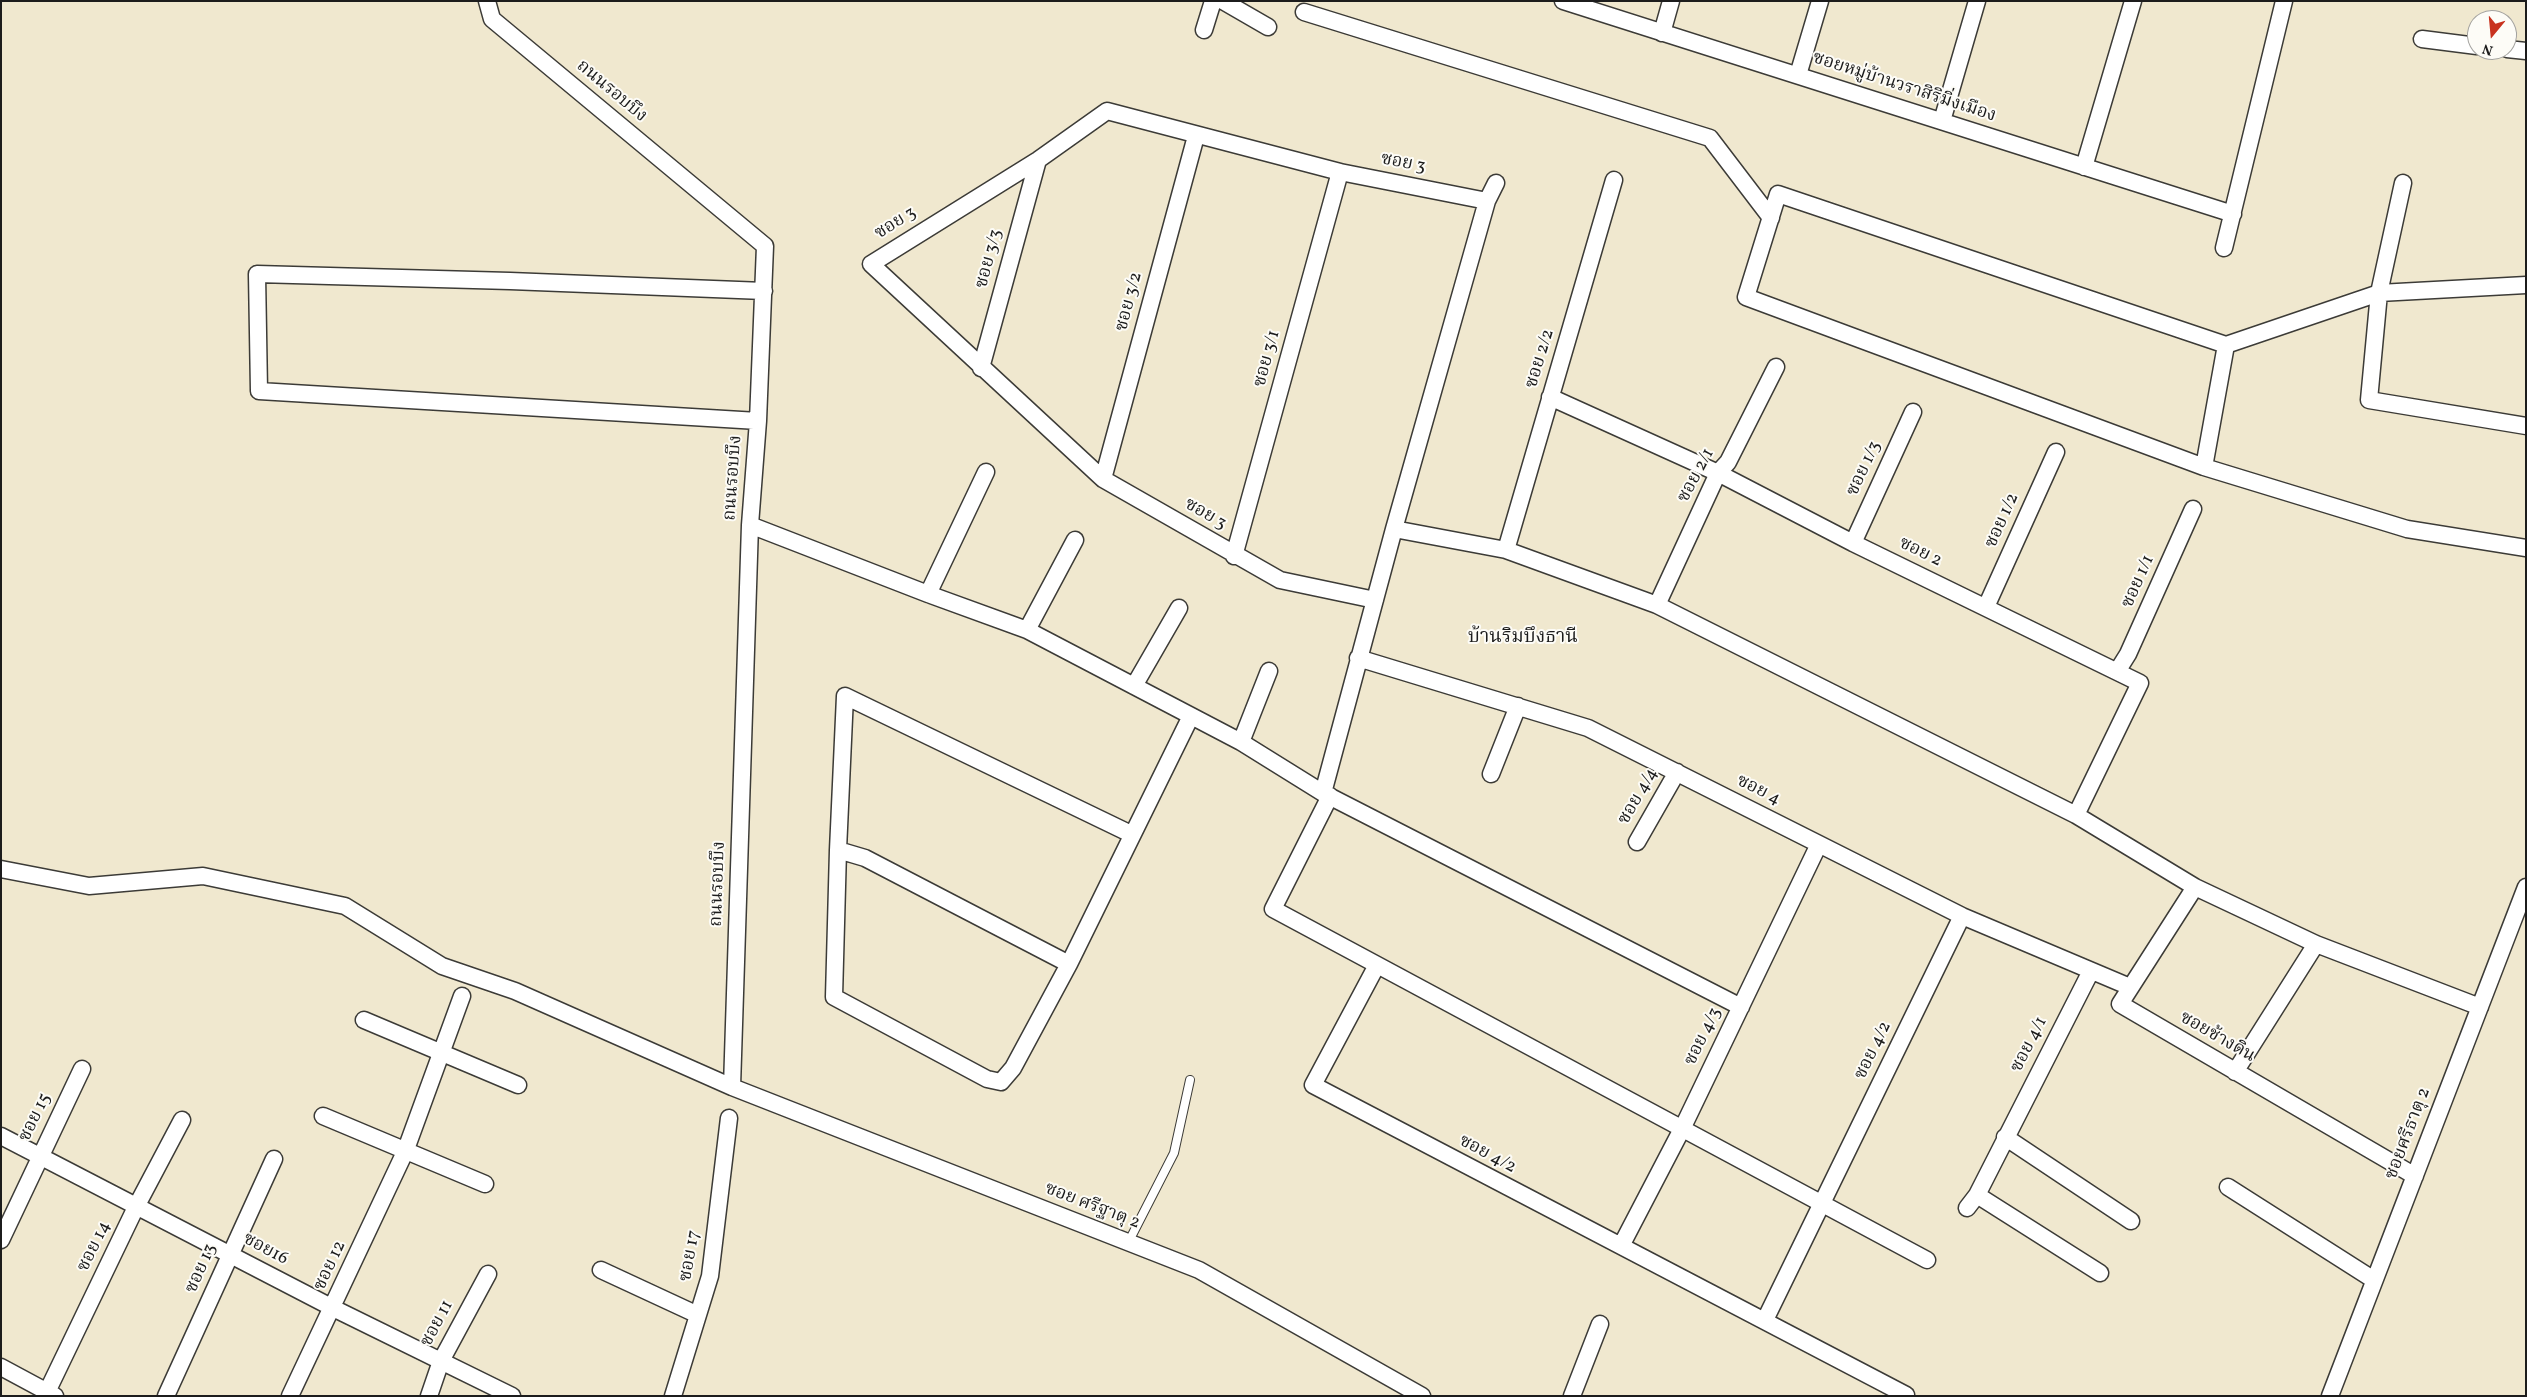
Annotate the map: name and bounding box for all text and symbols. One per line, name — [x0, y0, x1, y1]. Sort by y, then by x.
north arrow — [2467, 10, 2517, 60]
text: N — [2480, 38, 2495, 59]
street label: ซอยหมู่บ้านวราสิริมิ่งเมือง — [1809, 48, 1999, 128]
street label: ถนนรอบบึง — [571, 56, 651, 128]
street label: ซอย 3 — [1379, 149, 1427, 179]
street label: ซอย 3 — [871, 203, 921, 245]
street label: ซอย 3/3 — [972, 227, 1008, 291]
street label: ซอย 3/2 — [1112, 270, 1148, 334]
street label: ซอย 2/2 — [1522, 327, 1560, 391]
street label: ซอย 3/1 — [1250, 328, 1286, 390]
street label: ถนนรอบบึง — [720, 435, 748, 521]
street label: ซอย 1/3 — [1843, 438, 1887, 500]
street label: ซอย 2/1 — [1674, 445, 1720, 507]
street label: ซอย 1/2 — [1981, 490, 2025, 552]
street label: ซอย 3 — [1180, 494, 1230, 536]
street label: ซอย 2 — [1895, 533, 1945, 573]
street label: ซอย 1/1 — [2118, 552, 2160, 612]
district label: บ้านริมบึงธานี — [1468, 628, 1578, 650]
street label: ซอย 4/4 — [1614, 765, 1664, 829]
street label: ซอย 4 — [1732, 771, 1784, 811]
street label: ถนนรอบบึง — [707, 841, 731, 927]
street label: ซอย 4/3 — [1681, 1005, 1727, 1069]
street label: ซอยช้างดิน — [2175, 1008, 2259, 1068]
street label: ซอย 4/1 — [2007, 1014, 2053, 1076]
street label: ซอย 4/2 — [1851, 1018, 1897, 1084]
street label: ซอยศรีธาตุ 2 — [2382, 1085, 2436, 1183]
street label: ซอย 15 — [15, 1090, 57, 1146]
street label: ซอย 4/2 — [1455, 1131, 1519, 1179]
street label: ซอย ศรีฐาตุ 2 — [1041, 1179, 1143, 1235]
street label: ซอย 14 — [74, 1218, 116, 1276]
street label: ซอย16 — [239, 1229, 291, 1271]
street label: ซอย 17 — [676, 1229, 706, 1283]
street label: ซอย 12 — [310, 1238, 352, 1294]
street label: ซอย 13 — [182, 1241, 222, 1297]
street label: ซอย 11 — [417, 1297, 459, 1351]

